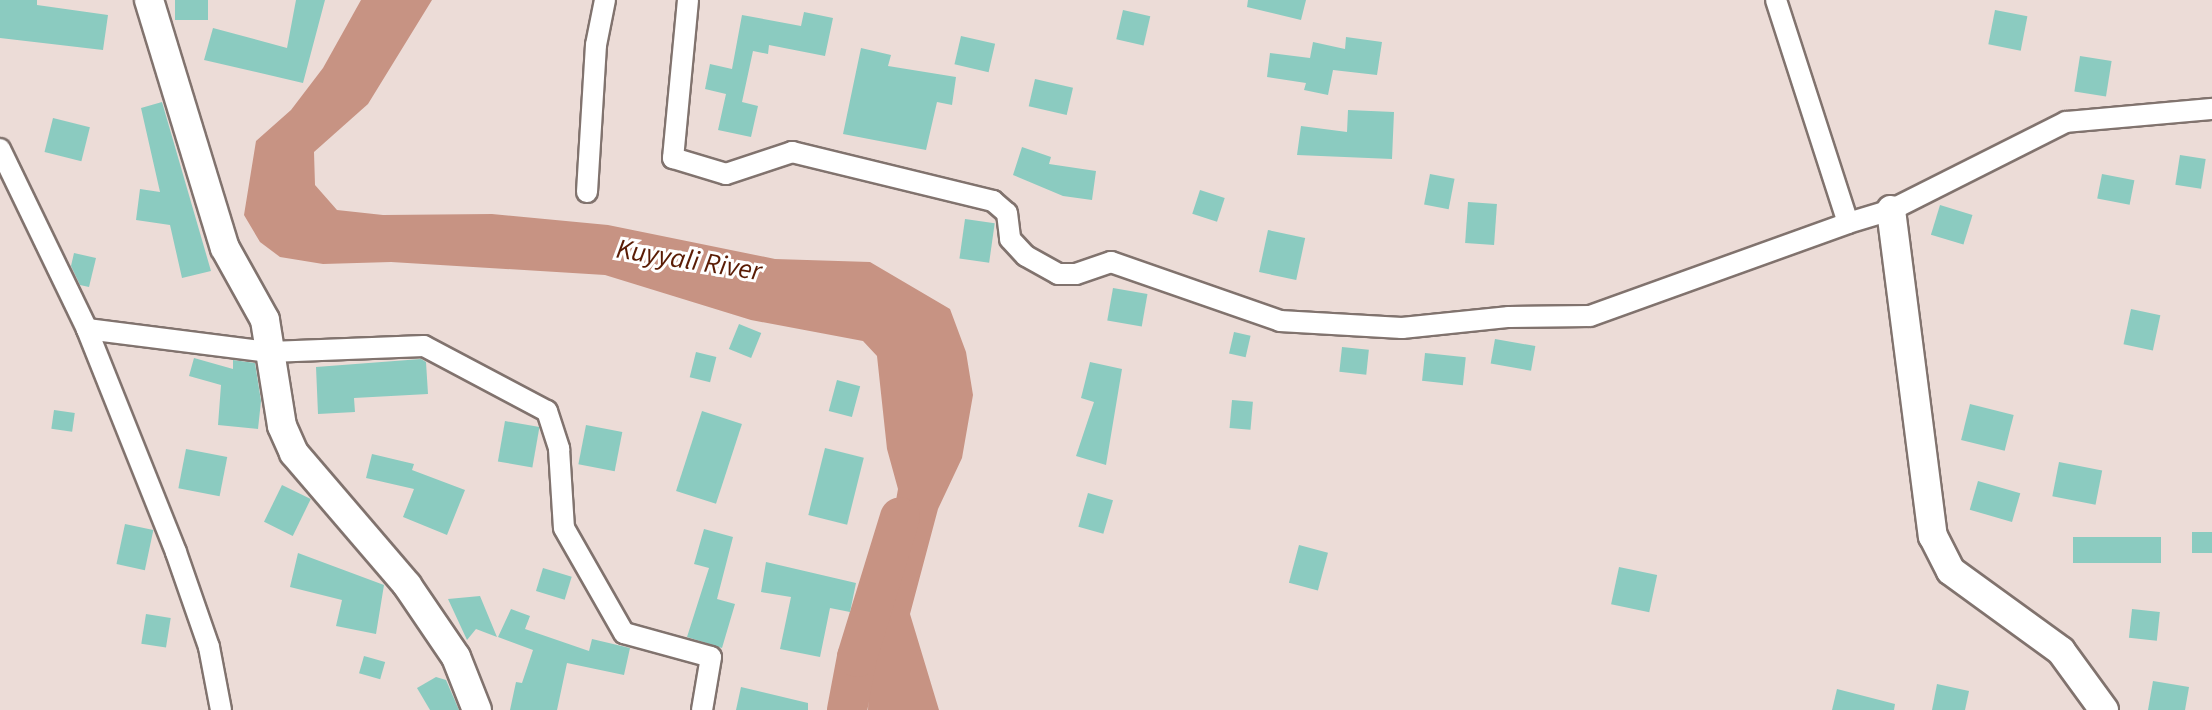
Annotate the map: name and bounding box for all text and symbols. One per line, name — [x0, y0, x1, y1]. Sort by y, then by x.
water label: Kuyyali River — [614, 232, 764, 288]

